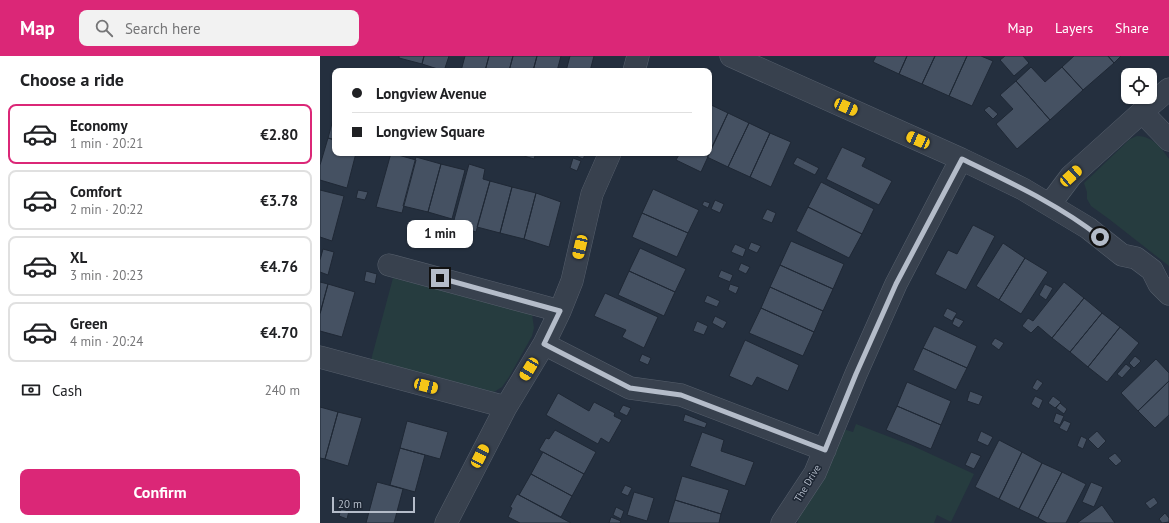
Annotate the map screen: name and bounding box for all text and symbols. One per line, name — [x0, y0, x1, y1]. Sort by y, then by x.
search box — [79, 10, 359, 46]
text: Map — [20, 16, 55, 40]
icon: search — [93, 17, 115, 39]
text: Search here — [125, 19, 201, 38]
text: Map — [1007, 19, 1033, 37]
text: Layers — [1055, 19, 1093, 37]
text: Share — [1115, 19, 1149, 37]
text: Choose a ride — [20, 68, 124, 91]
map controls — [1121, 68, 1157, 104]
button: locate — [1121, 68, 1157, 104]
text: Longview Avenue — [376, 84, 487, 103]
car — [833, 97, 859, 117]
icon: car — [22, 116, 58, 152]
text: Economy — [70, 116, 128, 135]
text: Longview Square — [376, 122, 485, 141]
text: €2.80 — [260, 125, 298, 144]
car — [905, 130, 931, 150]
text: 1 min · 20:21 — [70, 135, 143, 152]
car — [1058, 164, 1084, 188]
icon: car — [22, 182, 58, 218]
text: Comfort — [70, 182, 122, 201]
text: €3.78 — [260, 191, 298, 210]
text: 2 min · 20:22 — [70, 201, 143, 218]
callout: 1 min — [407, 220, 473, 248]
text: 1 min — [424, 225, 456, 242]
route start — [1091, 228, 1109, 246]
car — [571, 234, 589, 260]
icon: car — [22, 248, 58, 284]
text: XL — [70, 248, 87, 267]
text: €4.76 — [260, 257, 298, 276]
text: 3 min · 20:23 — [70, 267, 143, 284]
route end — [431, 269, 449, 287]
icon: car — [22, 314, 58, 350]
text: Green — [70, 314, 108, 333]
text: €4.70 — [260, 323, 298, 342]
text: 4 min · 20:24 — [70, 333, 143, 350]
car — [518, 356, 540, 382]
car — [413, 377, 439, 395]
icon: cash — [20, 379, 42, 401]
text: Cash — [52, 381, 82, 400]
text: 240 m — [265, 382, 300, 399]
car — [469, 443, 491, 469]
street label: The Drive — [791, 462, 824, 504]
button: Confirm — [20, 469, 300, 515]
scale bar — [332, 495, 415, 514]
text: 20 m — [338, 497, 362, 511]

